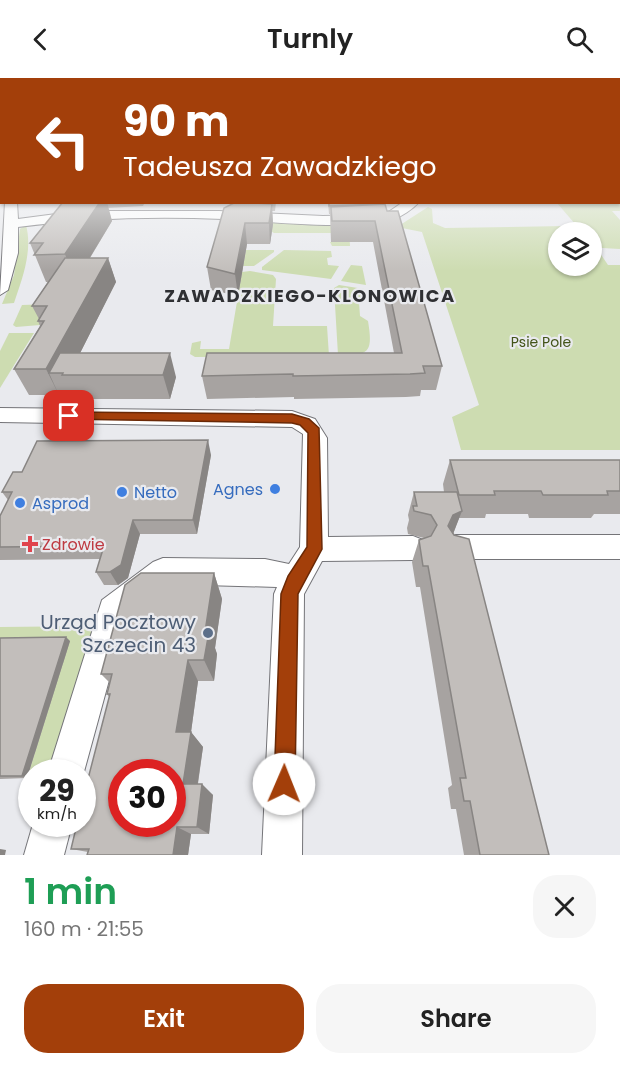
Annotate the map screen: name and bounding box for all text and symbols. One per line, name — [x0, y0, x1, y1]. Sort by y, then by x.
text: Turnly — [267, 20, 353, 57]
icon: back — [24, 23, 57, 56]
icon: search — [563, 23, 596, 56]
text: 90 m — [123, 92, 230, 151]
icon: left — [24, 102, 102, 180]
text: Tadeusza Zawadzkiego — [123, 148, 437, 185]
map controls — [548, 222, 602, 276]
button: layers — [548, 222, 602, 276]
district label: ZAWADZKIEGO-KLONOWICA — [164, 283, 456, 308]
park label: Psie Pole — [511, 332, 572, 352]
pin — [43, 390, 94, 441]
icon: arrive — [52, 399, 85, 432]
place label: Agnes — [213, 478, 263, 501]
place label: Netto — [134, 481, 177, 504]
marker: Agnes — [268, 482, 282, 496]
marker: Netto — [115, 485, 129, 499]
place label: Asprod — [32, 492, 89, 515]
marker: Asprod — [13, 496, 27, 510]
place label: Zdrowie — [42, 533, 105, 556]
marker: Zdrowie — [23, 537, 37, 551]
place label: Urząd Pocztowy Szczecin 43 — [40, 608, 196, 659]
marker: Urząd Pocztowy Szczecin 43 — [201, 626, 215, 640]
position arrow — [252, 752, 316, 816]
speed limit sign: 30 — [108, 759, 186, 837]
text: 29 — [39, 769, 75, 812]
text: km/h — [37, 803, 77, 824]
text: 1 min — [24, 866, 117, 917]
button: close — [533, 875, 596, 938]
text: 160 m · 21:55 — [24, 915, 144, 943]
button: Exit — [24, 984, 304, 1053]
button: Share — [316, 984, 596, 1053]

